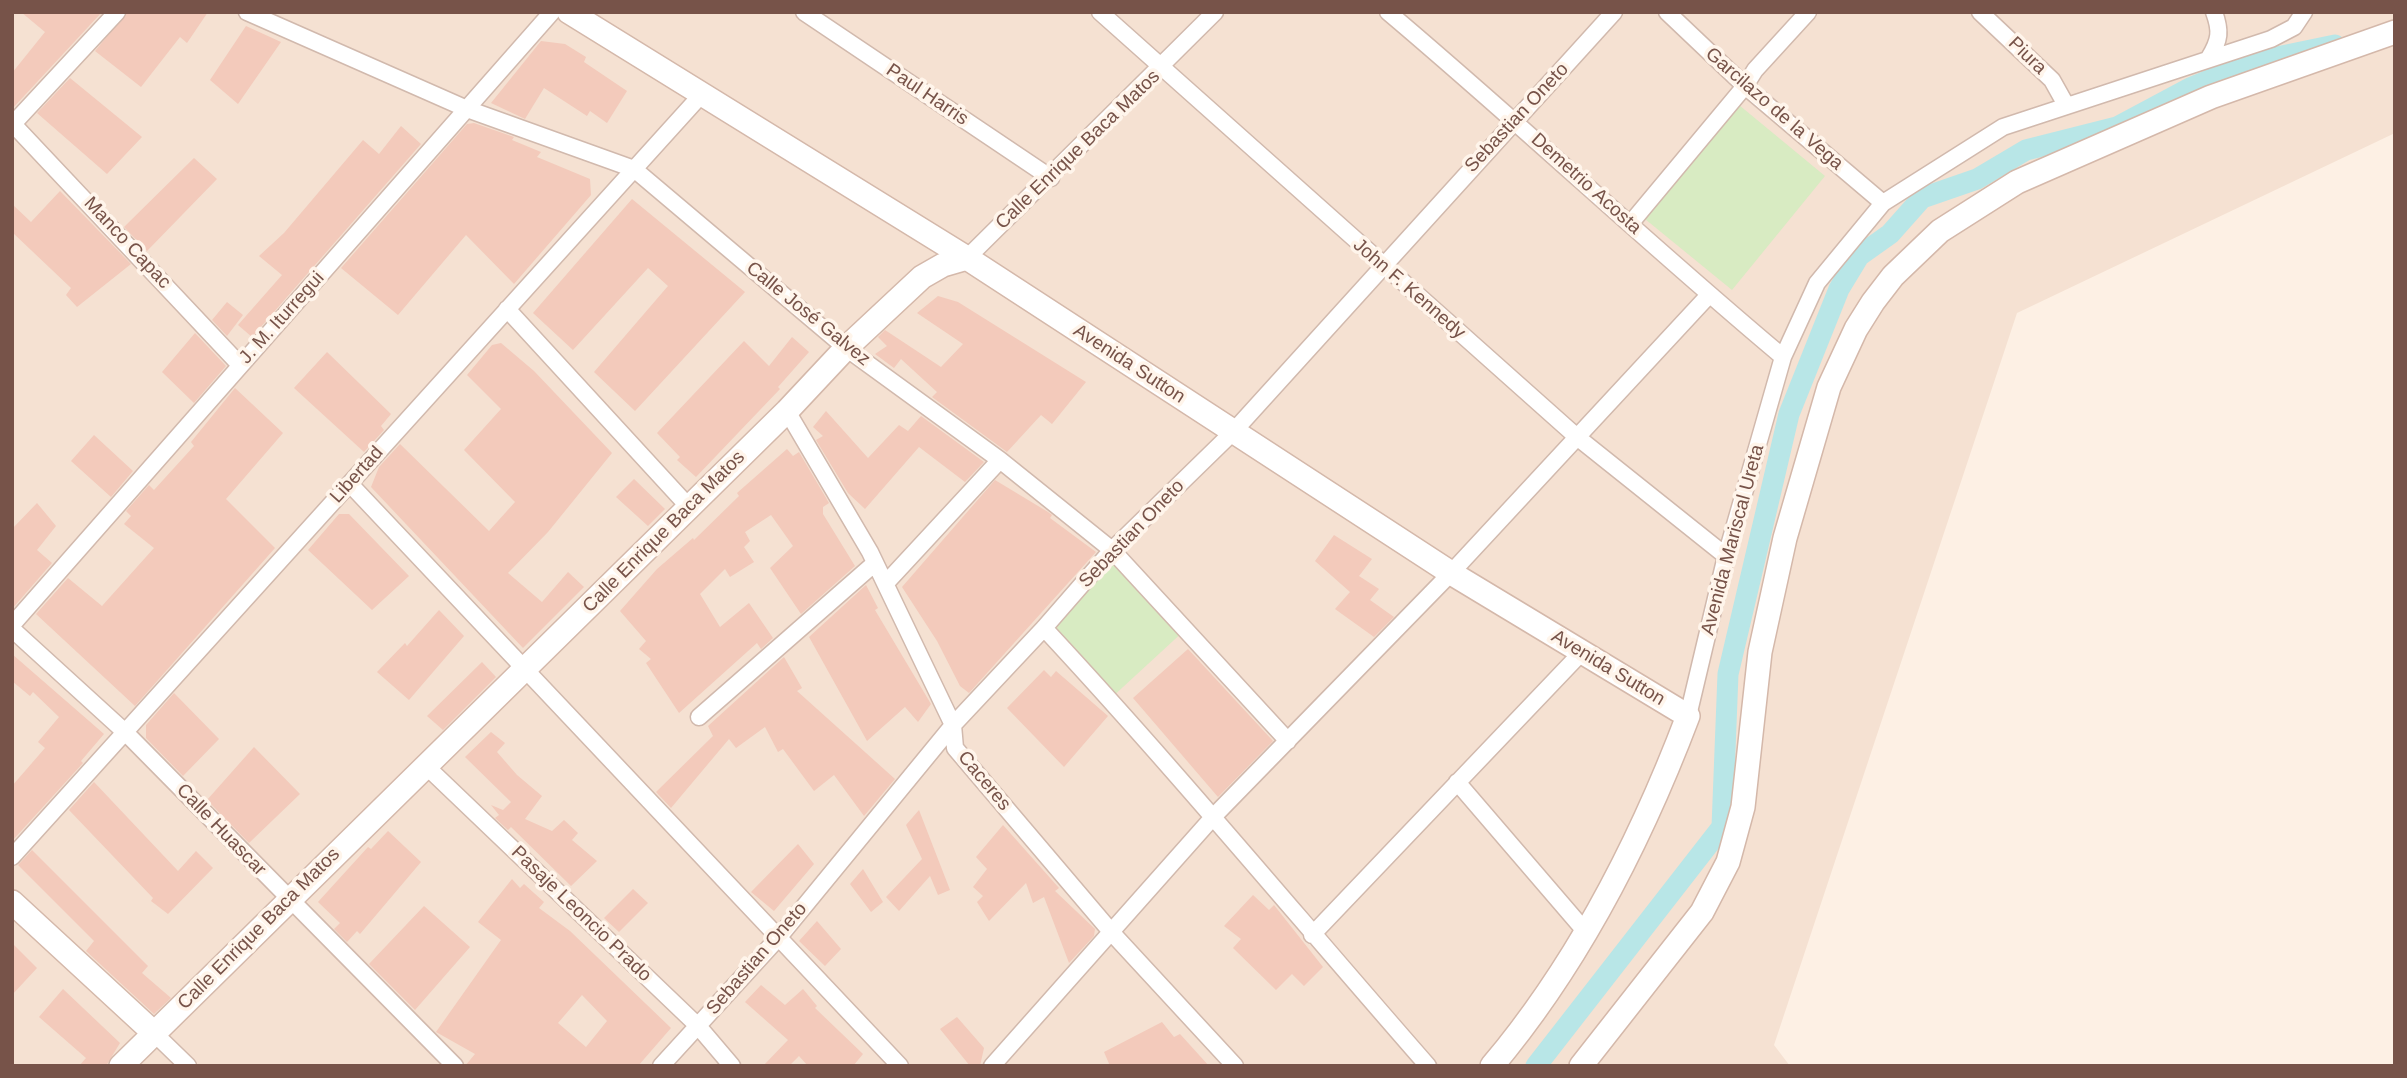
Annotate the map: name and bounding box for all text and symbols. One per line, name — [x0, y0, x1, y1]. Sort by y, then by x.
street label: Piura — [2003, 32, 2051, 80]
street label: Garcilazo de la Vega — [1700, 43, 1848, 175]
street label: Sebastian Oneto — [1460, 58, 1574, 178]
street label: Paul Harris — [882, 59, 972, 131]
street label: Calle Enrique Baca Matos — [991, 66, 1165, 234]
street label: Demetrio Acosta — [1526, 129, 1646, 239]
street label: Manco Capac — [79, 192, 175, 294]
street label: John F. Kennedy — [1348, 234, 1470, 344]
street label: Calle José Galvez — [741, 257, 875, 371]
street label: J. M. Iturregui — [235, 267, 329, 369]
street label: Avenida Sutton — [1069, 319, 1189, 409]
street label: Libertad — [326, 442, 388, 508]
street label: Avenida Mariscal Ureta — [1697, 442, 1769, 638]
street label: Calle Enrique Baca Matos — [578, 446, 750, 618]
street label: Sebastian Oneto — [1075, 475, 1189, 593]
street label: Avenida Sutton — [1547, 625, 1669, 711]
street label: Caceres — [953, 747, 1015, 815]
street label: Calle Huascar — [171, 779, 271, 881]
street label: Pasaje Leoncio Prado — [506, 841, 656, 987]
street label: Calle Enrique Baca Matos — [173, 843, 345, 1015]
street label: Sebastian Oneto — [702, 898, 812, 1020]

